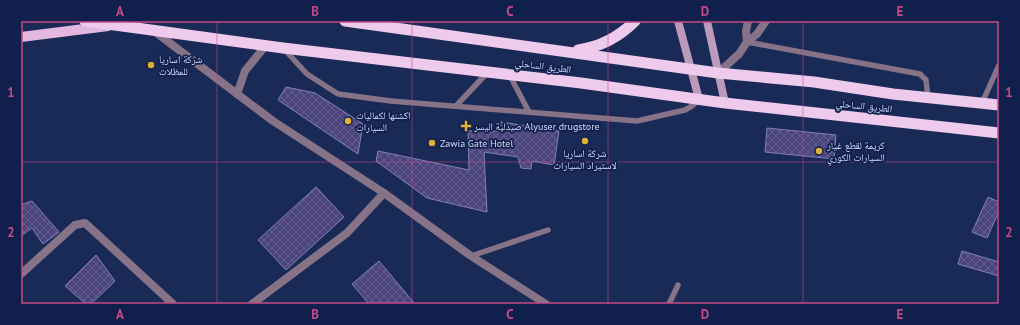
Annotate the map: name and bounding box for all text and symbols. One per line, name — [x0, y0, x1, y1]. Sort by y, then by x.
text: A — [116, 3, 124, 20]
text: B — [311, 3, 319, 20]
text: C — [506, 3, 514, 20]
text: D — [701, 3, 709, 20]
text: E — [897, 3, 904, 20]
place label: شركة اساريا للمظلات — [159, 53, 203, 78]
street label: الطريق الساحلي — [514, 56, 572, 77]
marker: شركة اساريا للمظلات — [146, 60, 156, 70]
text: 1 — [7, 84, 15, 101]
text: 1 — [1005, 84, 1013, 101]
street label: الطريق الساحلي — [835, 97, 893, 117]
place label: اكشنها لكماليات السيارات — [356, 109, 410, 134]
marker: اكشنها لكماليات السيارات — [343, 116, 353, 126]
place label: صيدلية اليسر Alyuser drugstore — [473, 120, 600, 133]
marker: صيدلية اليسر Alyuser drugstore — [461, 121, 471, 131]
marker: شركة اساريا لاستيراد السيارات — [580, 136, 590, 146]
place label: Zawia Gate Hotel — [440, 137, 513, 150]
marker: Zawia Gate Hotel — [427, 138, 437, 148]
place label: كريمة لقطع غيار السيارات الكوري — [826, 139, 885, 165]
marker: كريمة لقطع غيار السيارات الكوري — [814, 146, 824, 156]
place label: شركة اساريا لاستيراد السيارات — [553, 147, 617, 172]
text: 2 — [7, 224, 15, 241]
text: 2 — [1005, 224, 1013, 241]
text: A — [116, 306, 124, 323]
text: B — [311, 306, 319, 323]
text: C — [506, 306, 514, 323]
text: D — [701, 306, 709, 323]
text: E — [897, 306, 904, 323]

